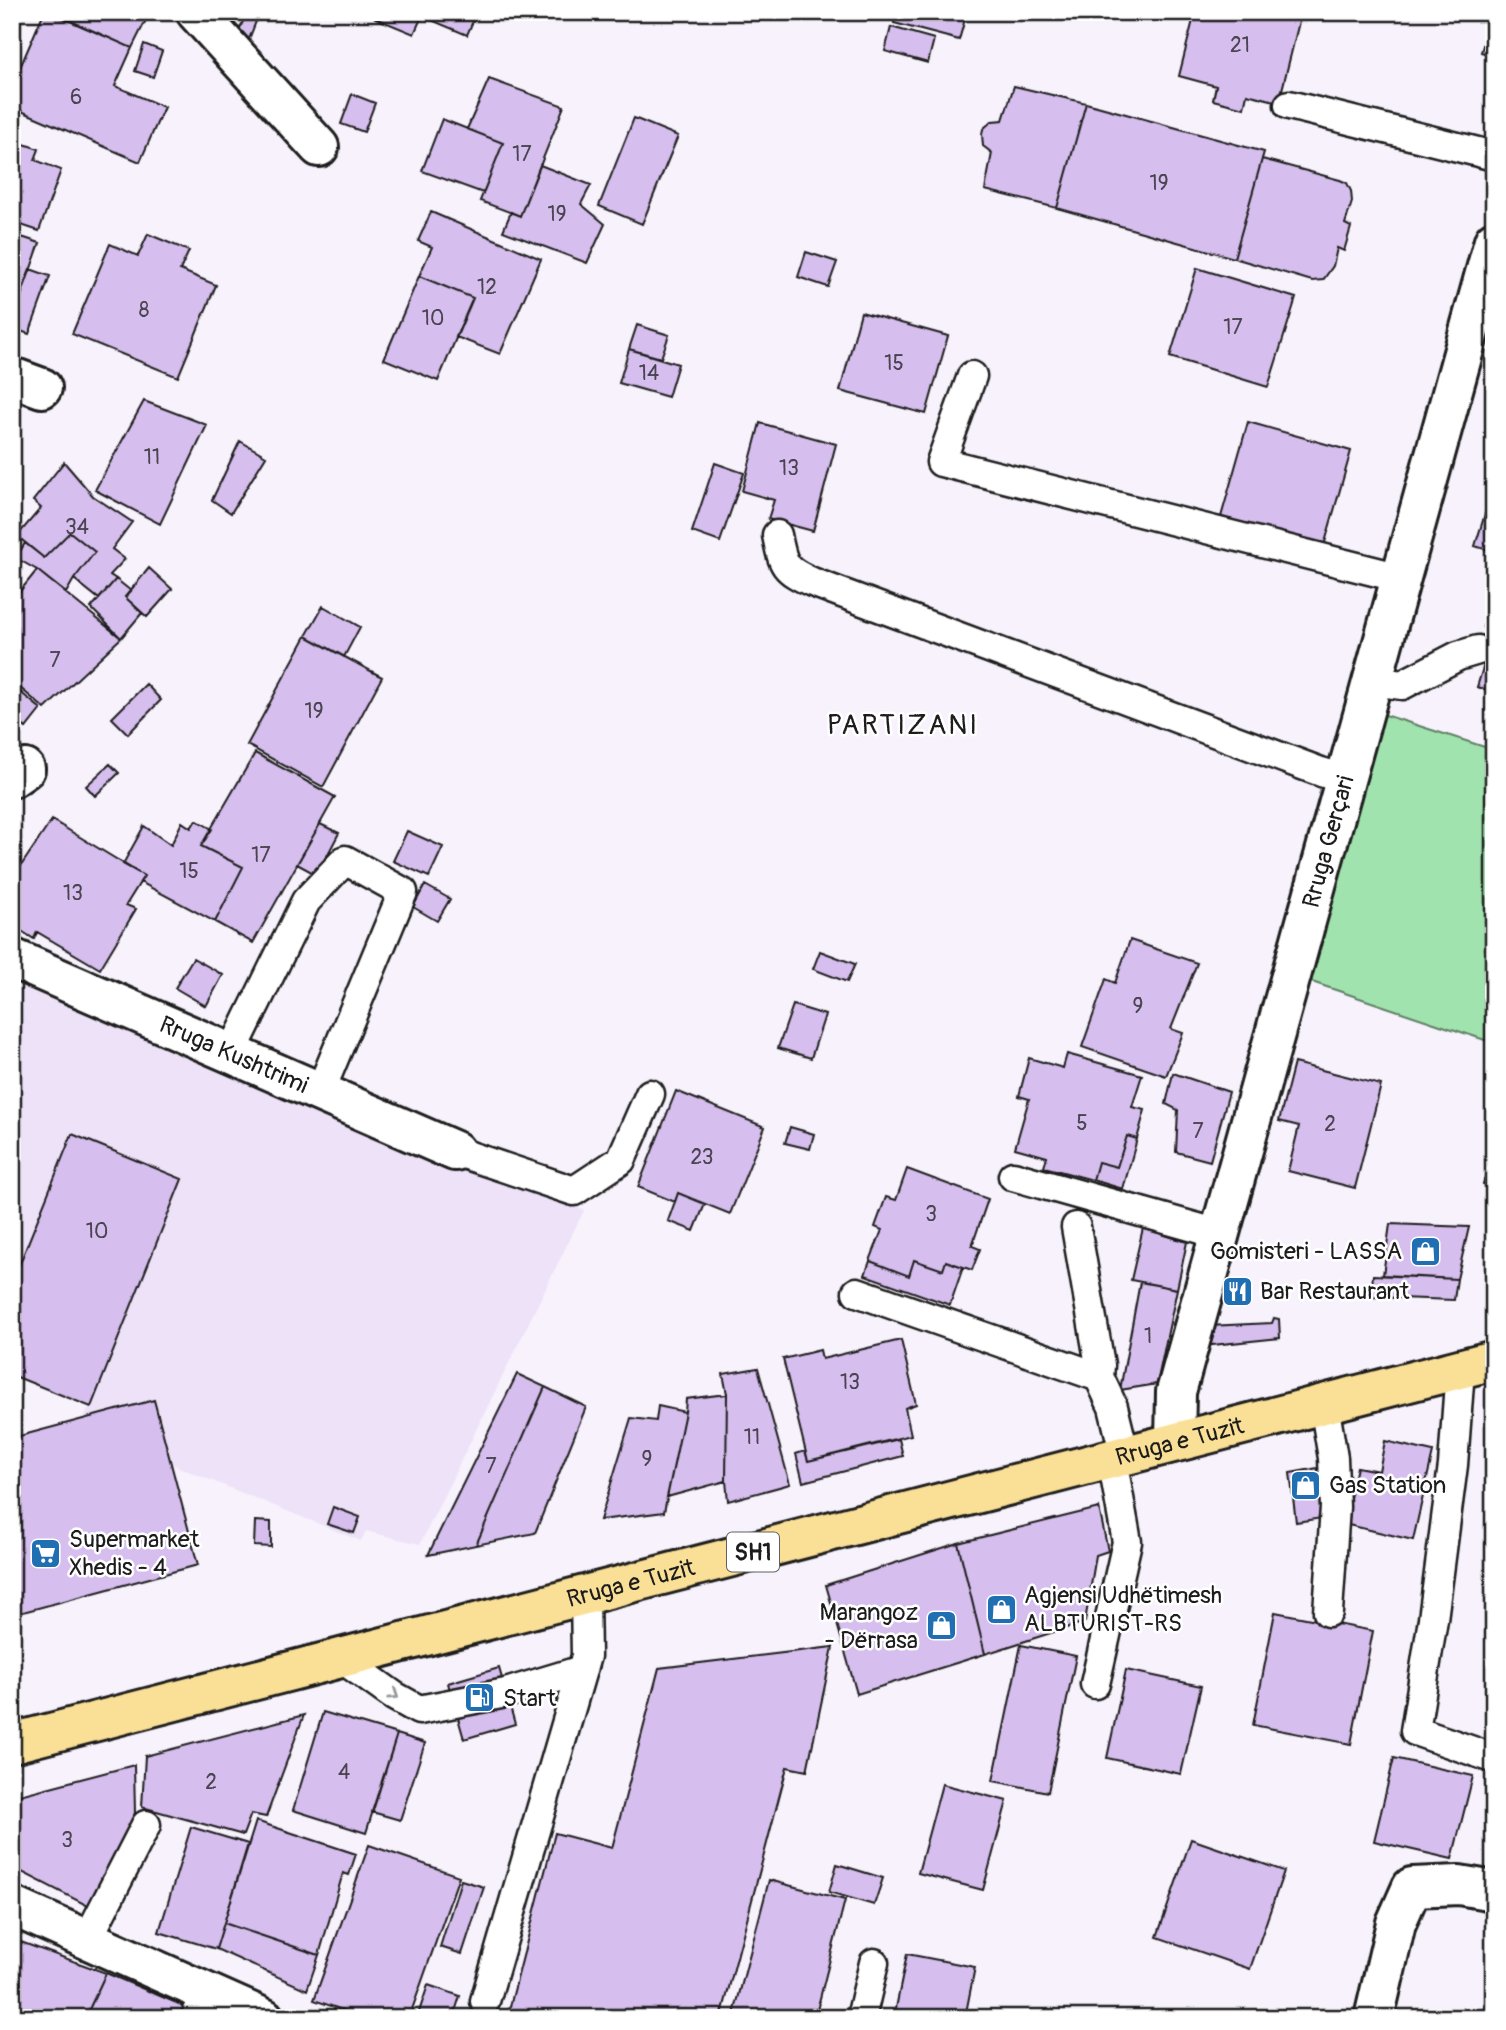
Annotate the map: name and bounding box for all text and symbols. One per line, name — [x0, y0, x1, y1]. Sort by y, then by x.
house number: 21 — [1230, 32, 1250, 59]
house number: 6 — [70, 84, 82, 111]
house number: 17 — [512, 141, 532, 168]
house number: 19 — [1149, 170, 1169, 197]
house number: 19 — [547, 201, 567, 228]
house number: 12 — [477, 274, 497, 301]
house number: 8 — [139, 297, 149, 324]
house number: 10 — [422, 305, 444, 332]
house number: 17 — [1223, 314, 1243, 341]
house number: 15 — [884, 350, 904, 377]
house number: 14 — [639, 360, 659, 387]
house number: 11 — [144, 444, 160, 471]
house number: 13 — [779, 455, 799, 482]
house number: 34 — [65, 514, 89, 541]
house number: 7 — [49, 647, 61, 674]
house number: 19 — [304, 698, 324, 725]
district label: PARTIZANI — [827, 708, 979, 743]
street label: Rruga Gerçari — [1296, 772, 1361, 911]
house number: 17 — [251, 842, 271, 869]
house number: 15 — [179, 858, 199, 885]
house number: 13 — [63, 880, 83, 907]
house number: 9 — [1133, 993, 1143, 1020]
street label: Rruga Kushtrimi — [155, 1010, 312, 1100]
house number: 5 — [1076, 1110, 1088, 1137]
house number: 2 — [1324, 1111, 1336, 1138]
house number: 7 — [1192, 1118, 1204, 1145]
house number: 23 — [691, 1144, 713, 1171]
house number: 3 — [925, 1201, 937, 1228]
house number: 10 — [86, 1218, 108, 1245]
shop icon: Gomisteri - LASSA — [1408, 1234, 1442, 1268]
place label: Gomisteri - LASSA — [1210, 1237, 1402, 1266]
restaurant icon: Bar Restaurant — [1220, 1274, 1254, 1308]
place label: Bar Restaurant — [1260, 1277, 1410, 1306]
house number: 1 — [1144, 1323, 1152, 1350]
house number: 13 — [840, 1369, 860, 1396]
street label: Rruga e Tuzit — [1113, 1411, 1247, 1472]
house number: 11 — [744, 1424, 760, 1451]
house number: 9 — [642, 1446, 652, 1473]
house number: 7 — [485, 1453, 497, 1480]
shop icon: Gas Station — [1289, 1468, 1323, 1502]
place label: Gas Station — [1329, 1471, 1446, 1500]
place label: Supermarket Xhedis - 4 — [69, 1525, 200, 1582]
road number: SH1 — [727, 1532, 779, 1572]
supermarket icon: Supermarket Xhedis - 4 — [29, 1536, 63, 1570]
street label: Rruga e Tuzit — [564, 1553, 698, 1614]
place label: Agjensi Udhëtimesh ALBTURIST-RS — [1024, 1581, 1222, 1638]
shop icon: Agjensi Udhëtimesh ALBTURIST-RS — [984, 1592, 1018, 1626]
place label: Marangoz - Dërrasa — [820, 1598, 918, 1655]
shop icon: Marangoz - Dërrasa — [924, 1609, 958, 1643]
fuel station icon: Start — [463, 1681, 497, 1715]
place label: Start — [503, 1684, 556, 1713]
one-way arrow — [386, 1686, 399, 1699]
house number: 4 — [338, 1759, 350, 1786]
house number: 2 — [205, 1769, 217, 1796]
house number: 3 — [61, 1827, 73, 1854]

